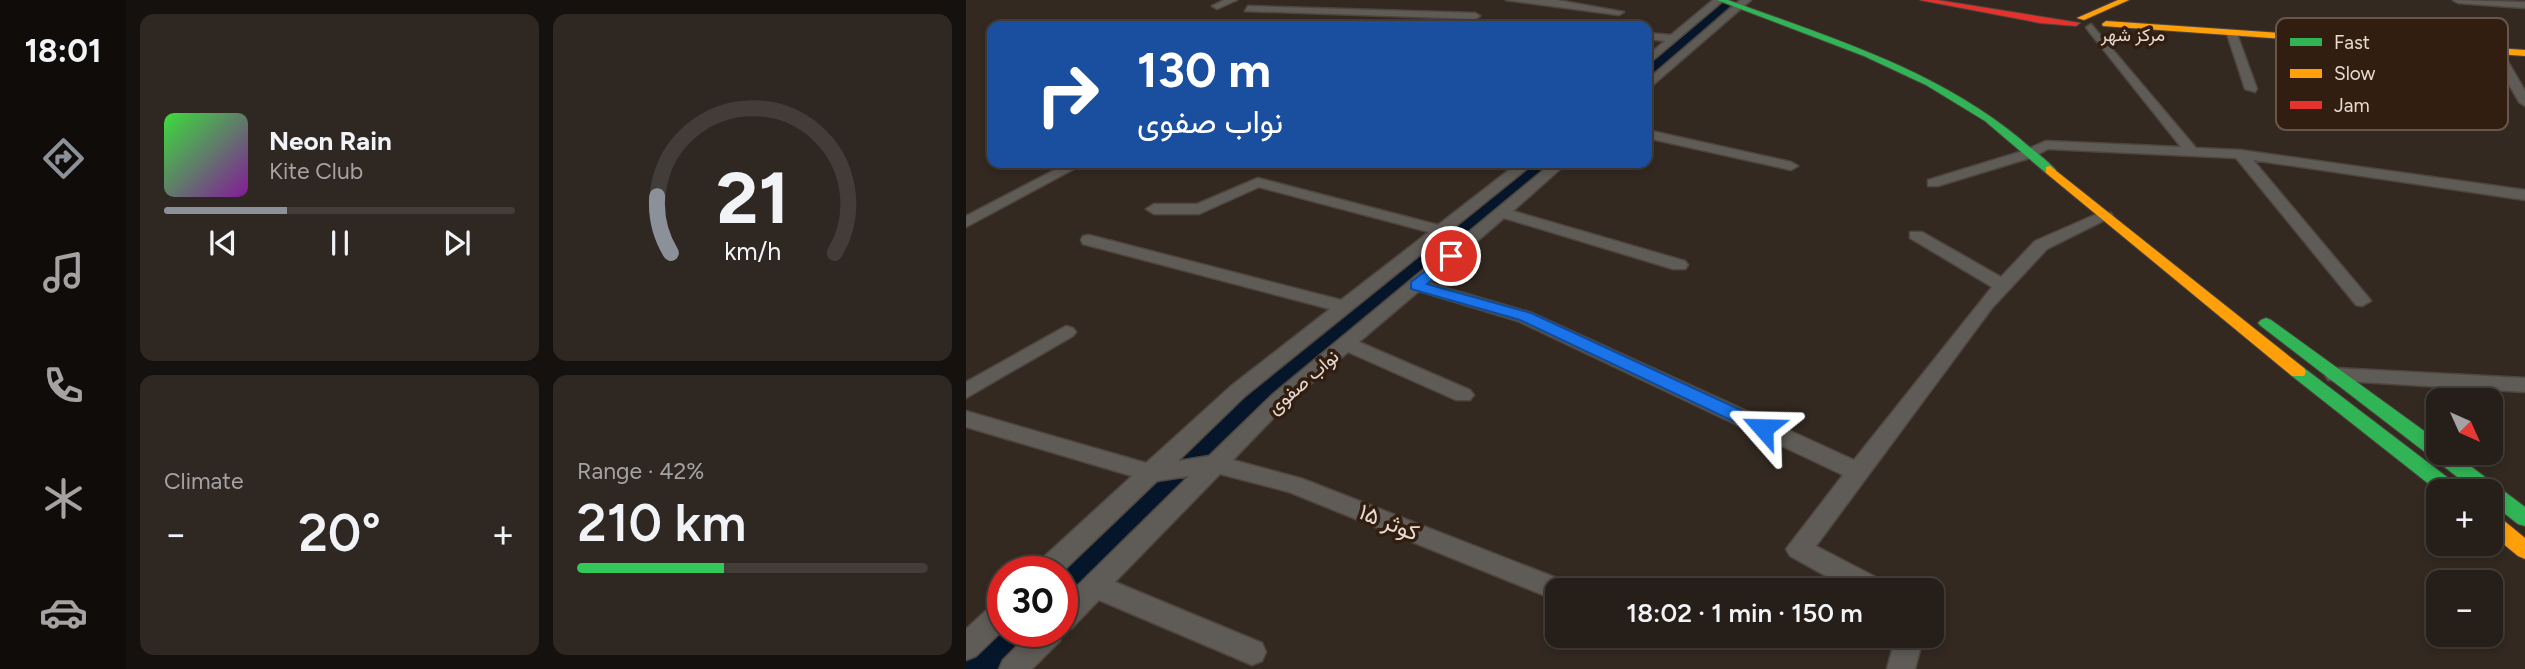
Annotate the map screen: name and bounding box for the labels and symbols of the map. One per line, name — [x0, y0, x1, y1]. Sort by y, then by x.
legend — [2276, 18, 2508, 130]
district label: مرکز شهر — [2100, 24, 2165, 46]
text: Fast — [2334, 31, 2370, 54]
text: Slow — [2334, 62, 2376, 85]
text: Jam — [2334, 94, 2370, 117]
pin — [1421, 226, 1481, 286]
street label: نواب صفوی — [1263, 345, 1343, 419]
north arrow — [2426, 388, 2502, 466]
position arrow — [1726, 391, 1800, 465]
street label: کوثر ۱۵ — [1355, 497, 1423, 548]
speed limit sign: 30 — [987, 556, 1078, 647]

